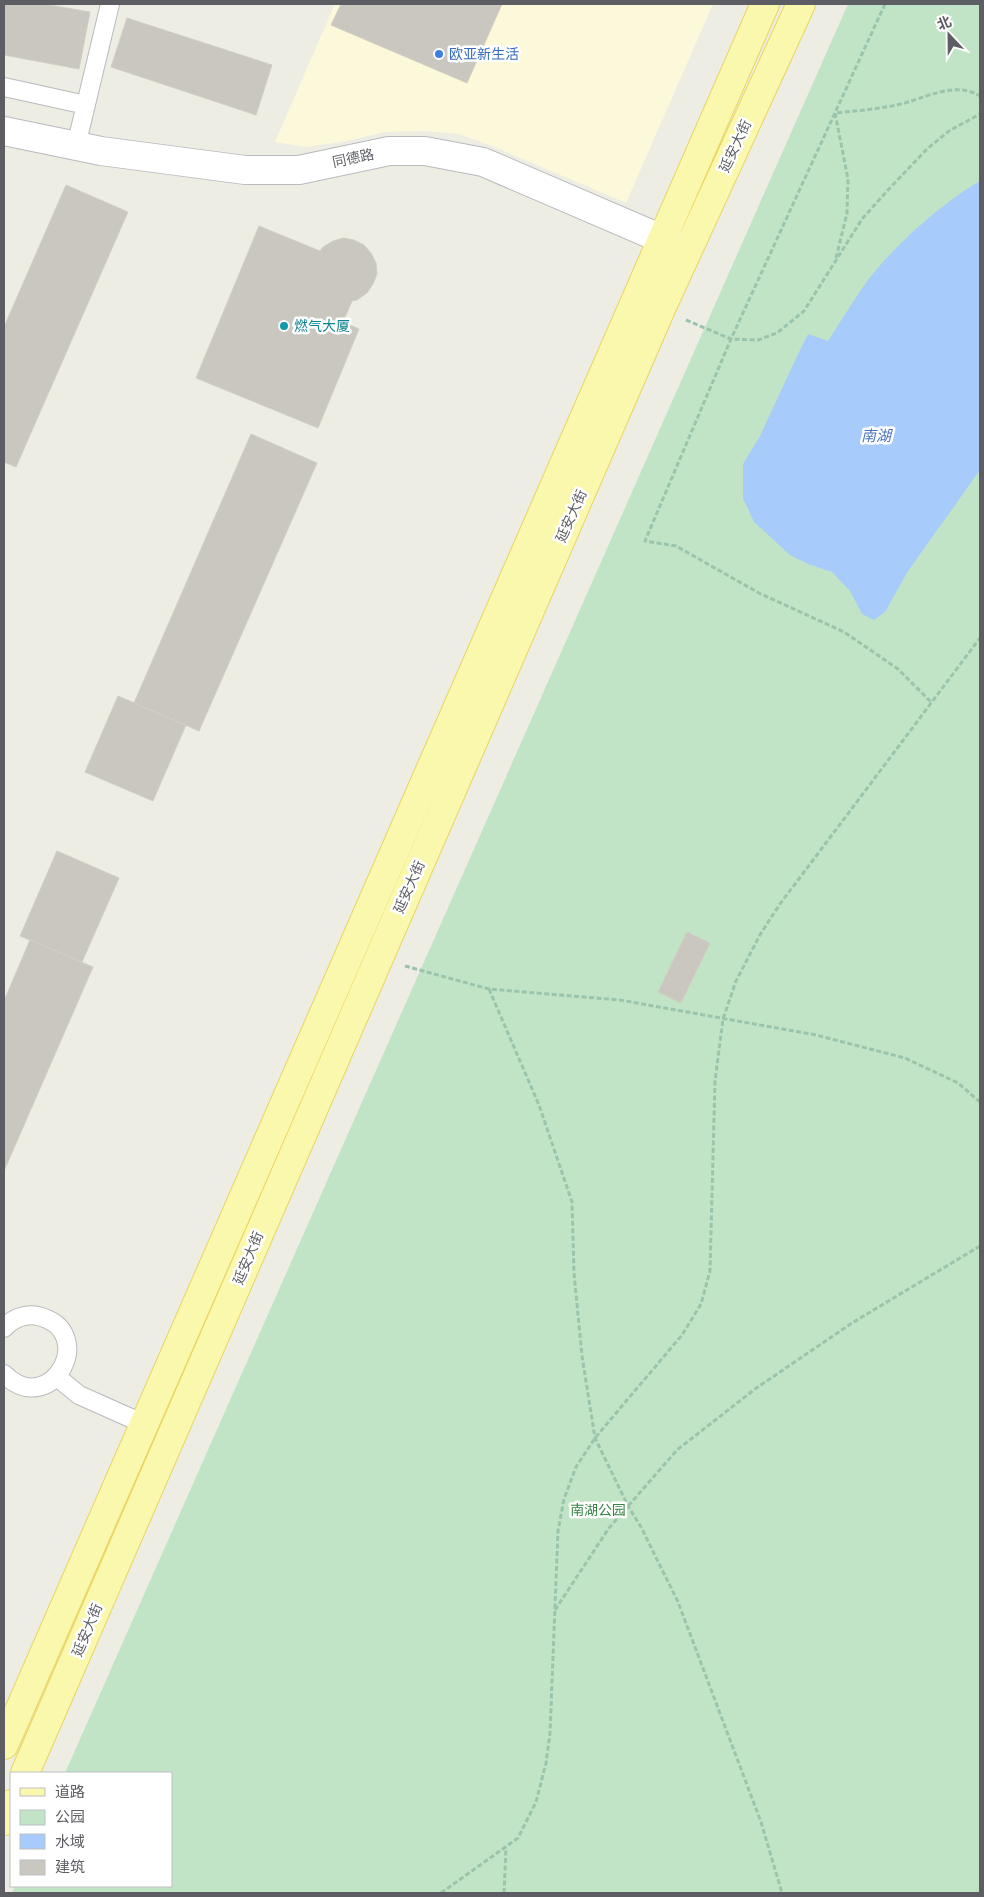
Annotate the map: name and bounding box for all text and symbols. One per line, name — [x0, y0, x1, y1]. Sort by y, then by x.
north arrow — [924, 10, 974, 60]
text: 北 — [935, 13, 954, 33]
place label: 欧亚新生活 — [449, 46, 519, 62]
marker: 欧亚新生活 — [433, 48, 445, 60]
street label: 延安大街 — [716, 117, 754, 175]
street label: 同德路 — [331, 146, 375, 170]
place label: 燃气大厦 — [294, 318, 350, 334]
marker: 燃气大厦 — [278, 320, 290, 332]
water label: 南湖 — [861, 427, 893, 445]
street label: 延安大街 — [552, 487, 590, 545]
street label: 延安大街 — [390, 858, 428, 916]
street label: 延安大街 — [230, 1229, 266, 1287]
park label: 南湖公园 — [570, 1502, 626, 1518]
street label: 延安大街 — [69, 1601, 105, 1659]
legend — [10, 1772, 172, 1887]
text: 道路 — [55, 1783, 85, 1801]
text: 公园 — [55, 1808, 85, 1826]
text: 水域 — [55, 1833, 85, 1851]
text: 建筑 — [55, 1858, 85, 1876]

